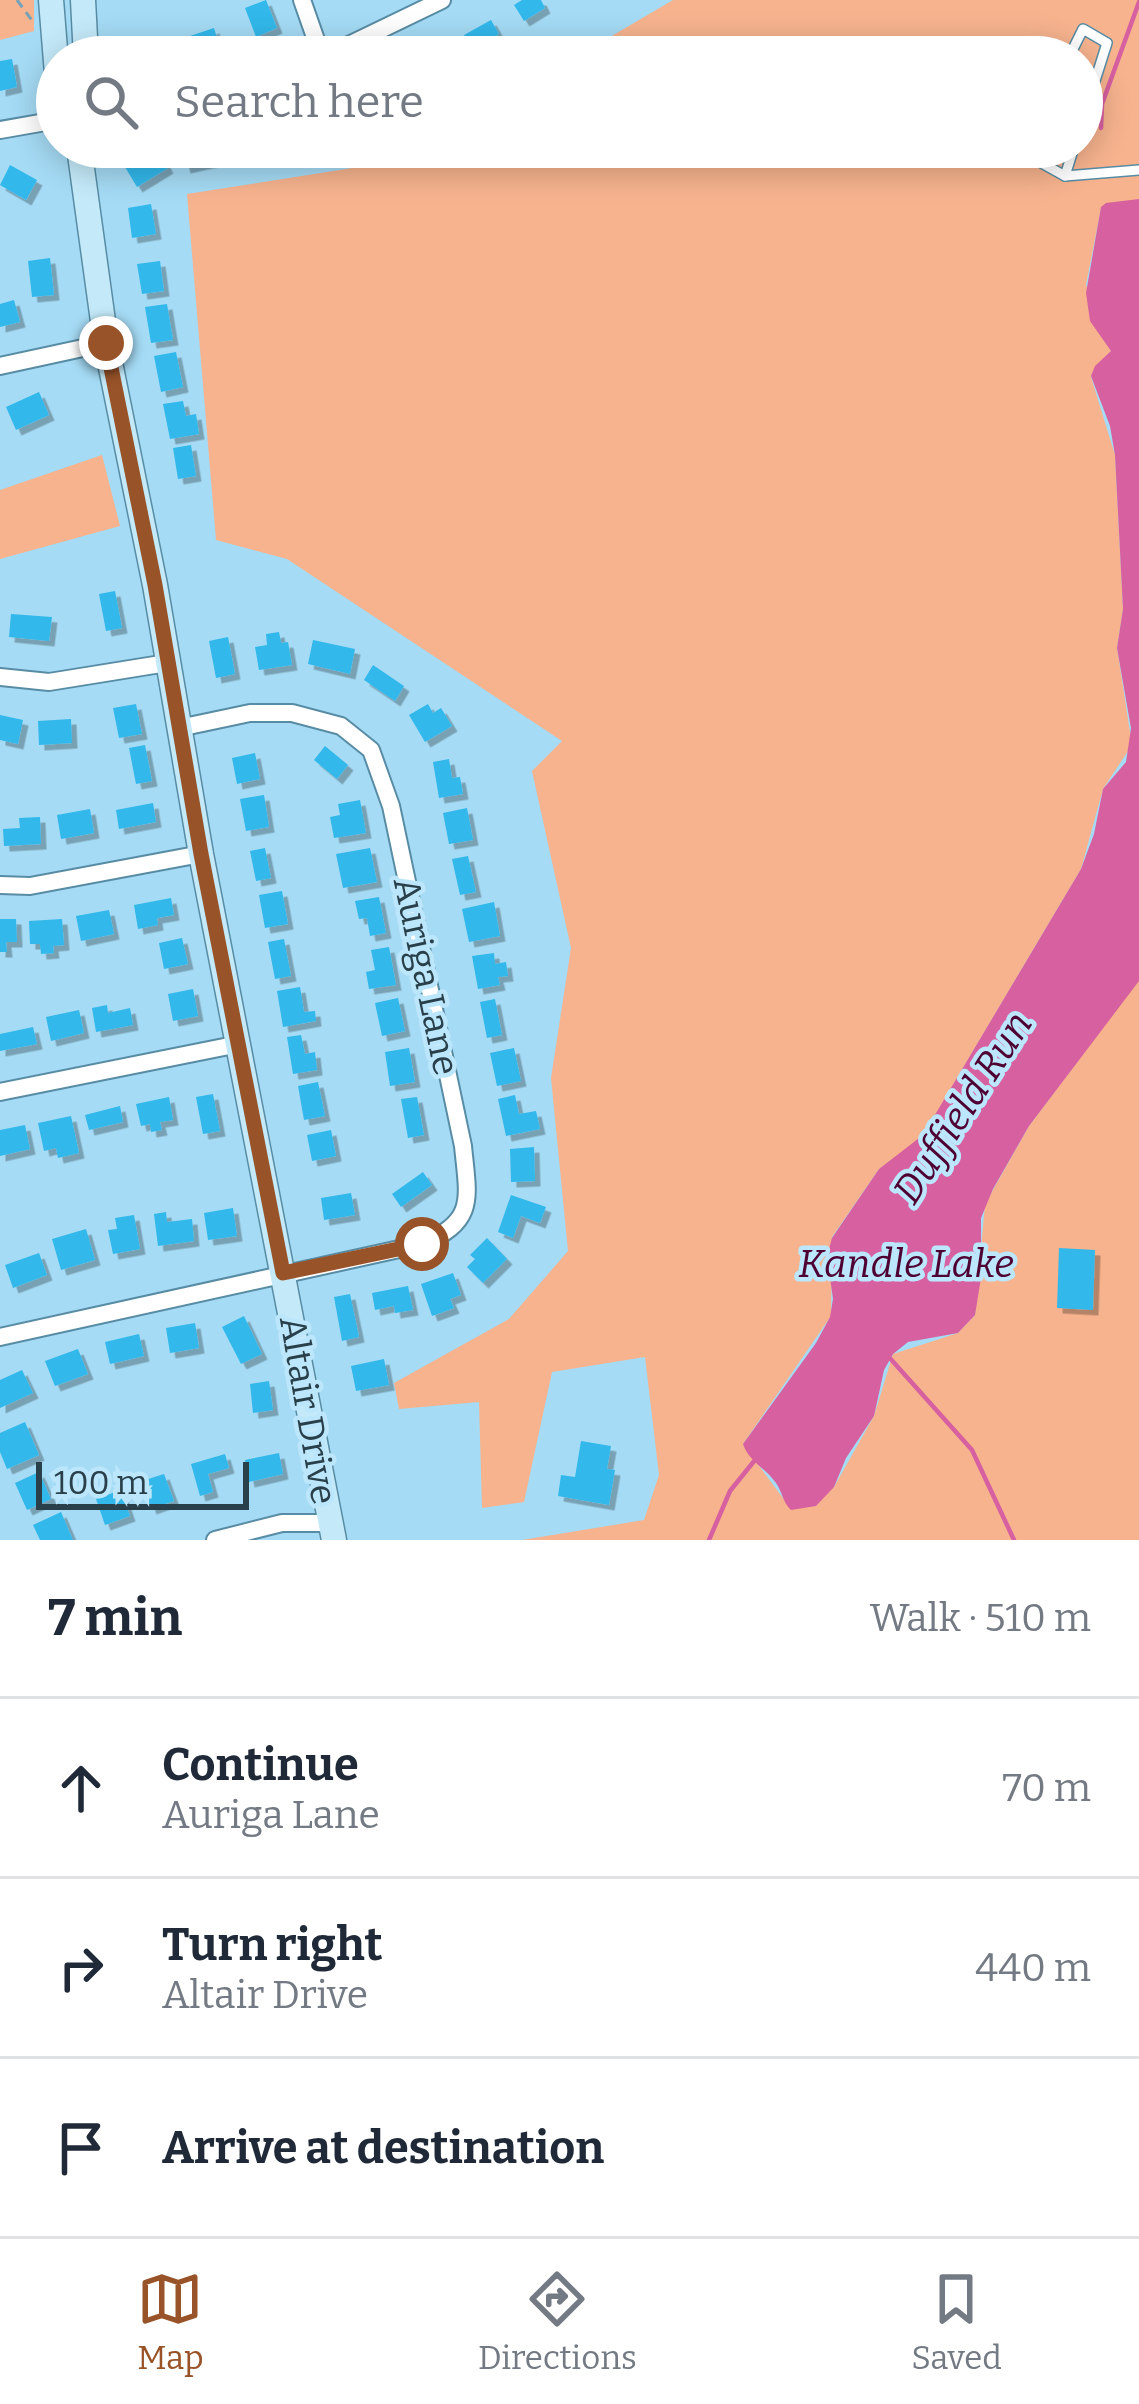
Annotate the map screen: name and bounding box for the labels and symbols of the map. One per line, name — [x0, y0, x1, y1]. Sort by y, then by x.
route end — [79, 316, 133, 370]
street label: Auriga Lane — [384, 873, 468, 1079]
water label: Duffield Run — [884, 1003, 1042, 1212]
route start — [395, 1217, 449, 1271]
water label: Kandle Lake — [798, 1241, 1014, 1287]
street label: Altair Drive — [270, 1313, 346, 1508]
scale bar — [36, 1456, 249, 1509]

